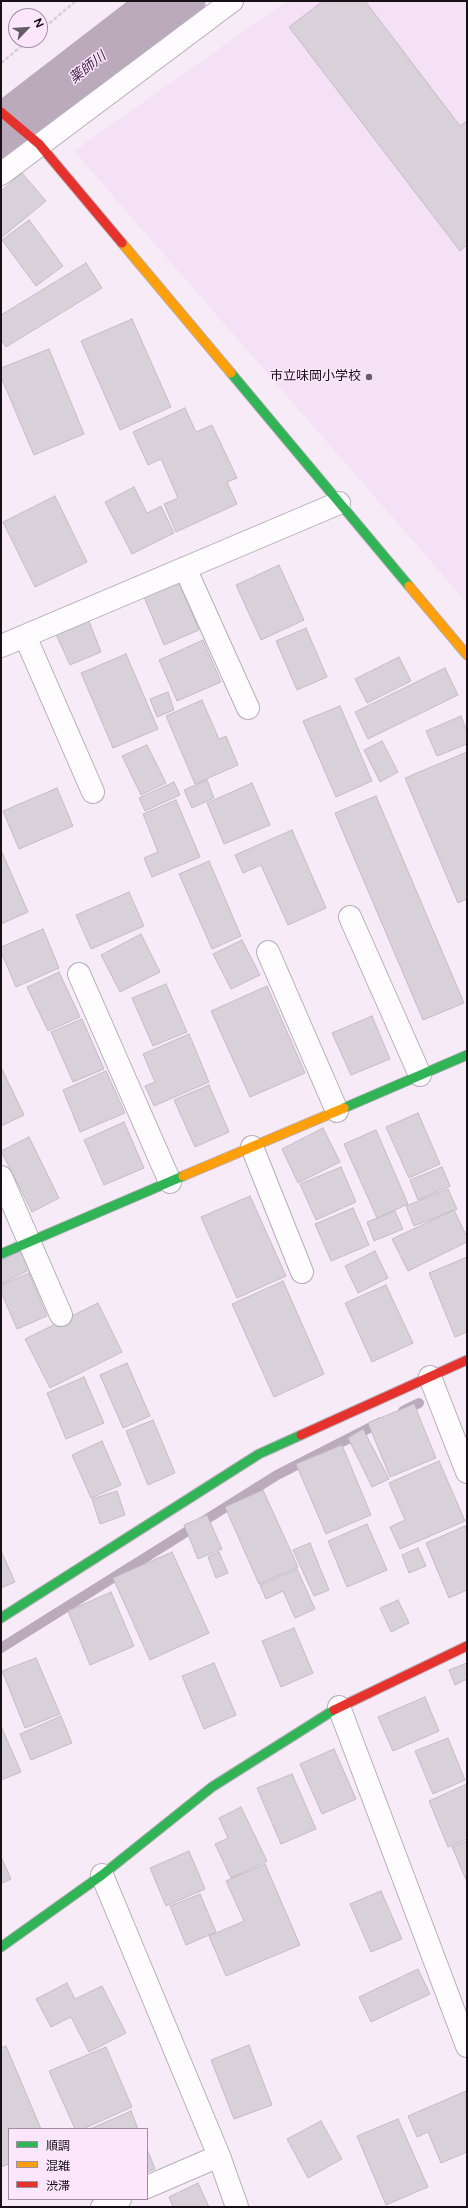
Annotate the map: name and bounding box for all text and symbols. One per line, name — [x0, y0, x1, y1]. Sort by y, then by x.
north arrow — [8, 8, 48, 48]
text: N — [31, 16, 46, 30]
water label: 薬師川 — [66, 48, 110, 88]
place label: 市立味岡小学校 — [270, 369, 361, 385]
marker: 市立味岡小学校 — [364, 372, 374, 382]
legend — [8, 2128, 148, 2200]
text: 順調 — [46, 2139, 70, 2153]
text: 混雑 — [46, 2159, 70, 2173]
text: 渋滞 — [46, 2179, 70, 2193]

